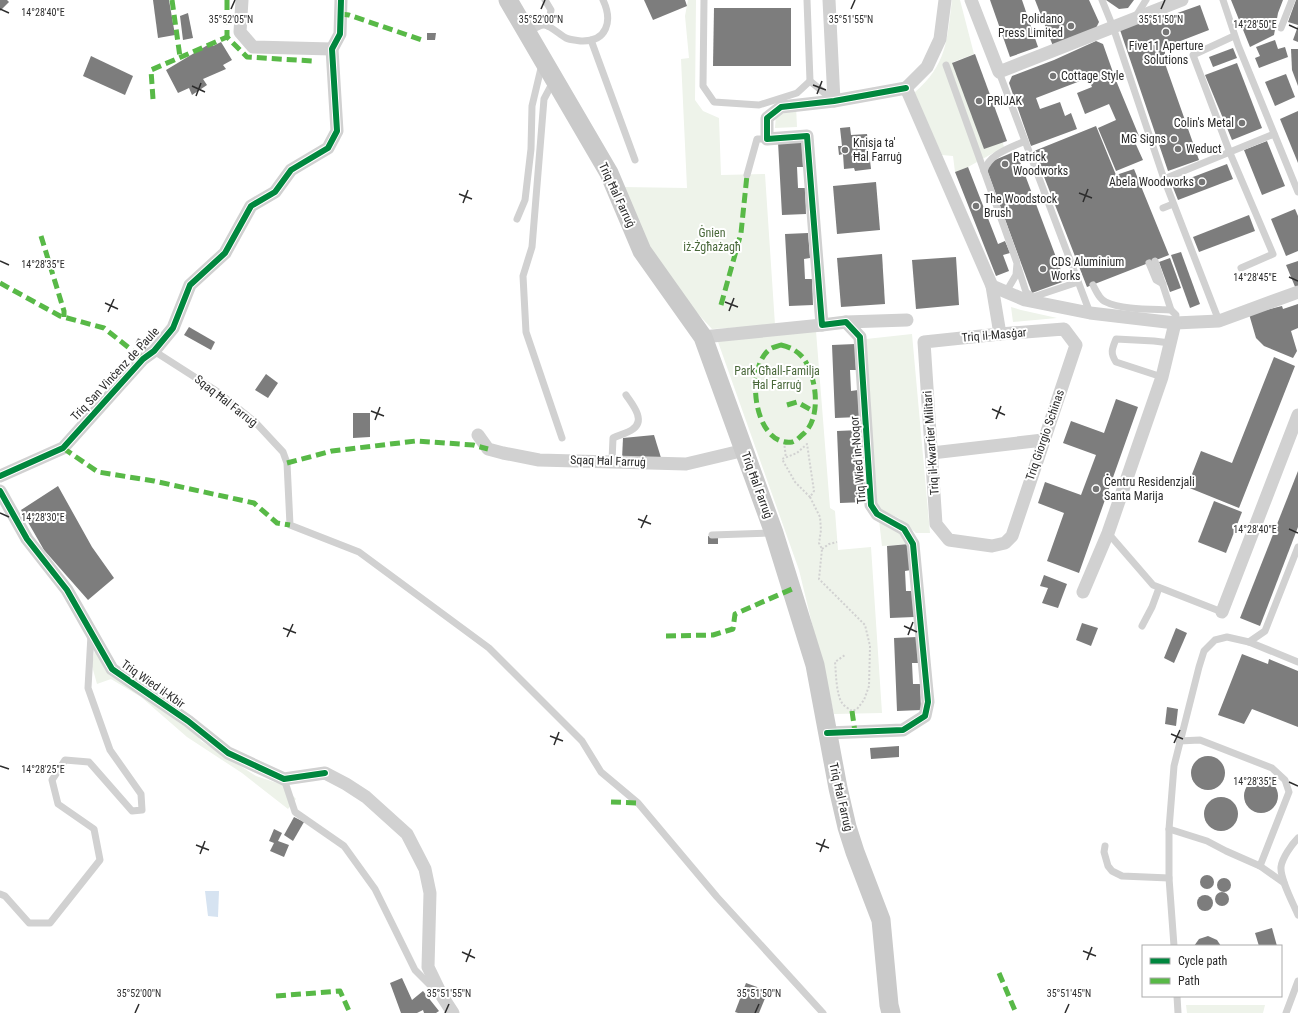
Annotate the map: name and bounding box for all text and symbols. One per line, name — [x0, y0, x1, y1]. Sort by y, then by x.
text: 14°28'40"E — [21, 7, 65, 18]
place label: Polidano Press Limited — [998, 12, 1063, 40]
text: 35°52'05"N — [209, 14, 253, 25]
text: 35°52'00"N — [519, 14, 563, 25]
text: 35°51'55"N — [829, 14, 873, 25]
text: 35°51'50"N — [1139, 14, 1183, 25]
text: 14°28'50"E — [1233, 19, 1277, 30]
marker: Polidano Press Limited — [1066, 21, 1076, 31]
marker: Five11 Aperture Solutions — [1161, 27, 1171, 37]
place label: Five11 Aperture Solutions — [1129, 39, 1204, 67]
place label: Cottage Style — [1061, 69, 1124, 83]
marker: Cottage Style — [1048, 71, 1058, 81]
place label: PRIJAK — [987, 94, 1023, 108]
marker: PRIJAK — [974, 96, 984, 106]
place label: Colin's Metal — [1174, 116, 1234, 130]
marker: Colin's Metal — [1237, 118, 1247, 128]
place label: MG Signs — [1121, 132, 1166, 146]
marker: MG Signs — [1169, 134, 1179, 144]
place label: Knisja ta' Ħal Farruġ — [853, 136, 902, 164]
place label: Weduct — [1186, 142, 1222, 156]
marker: Weduct — [1173, 144, 1183, 154]
marker: Knisja ta' Ħal Farruġ — [840, 145, 850, 155]
place label: Patrick Woodworks — [1013, 150, 1068, 178]
marker: Patrick Woodworks — [1000, 159, 1010, 169]
street label: Triq Ħal Farruġ — [596, 160, 638, 230]
place label: Abela Woodworks — [1109, 175, 1194, 189]
marker: Abela Woodworks — [1197, 177, 1207, 187]
place label: The Woodstock Brush — [984, 192, 1058, 220]
marker: The Woodstock Brush — [971, 201, 981, 211]
park label: Ġnien iż-Żgħażagħ — [683, 224, 741, 254]
place label: CDS Aluminium Works — [1051, 255, 1124, 283]
text: 14°28'35"E — [21, 259, 65, 270]
marker: CDS Aluminium Works — [1038, 264, 1048, 274]
text: 14°28'45"E — [1233, 272, 1277, 283]
street label: Triq San Vinċenz de Paule — [68, 324, 162, 424]
street label: Triq il-Masġar — [961, 325, 1027, 345]
park label: Park Għall-Familja Ħal Farruġ — [734, 364, 820, 392]
street label: Sqaq Ħal Farruġ — [192, 372, 260, 430]
street label: Triq Giorgio Schinas — [1023, 388, 1067, 482]
street label: Triq il-Kwartier Militari — [920, 390, 942, 496]
street label: Triq Wied in-Noqor — [847, 415, 869, 504]
street label: Triq Ħal Farruġ — [738, 450, 776, 520]
street label: Sqaq Ħal Farruġ — [570, 453, 646, 469]
place label: Ċentru Residenzjali Santa Marija — [1104, 473, 1195, 503]
marker: Ċentru Residenzjali Santa Marija — [1091, 484, 1101, 494]
text: 14°28'30"E — [21, 512, 65, 523]
text: 14°28'40"E — [1233, 524, 1277, 535]
street label: Triq Wied il-Kbir — [118, 657, 188, 711]
street label: Triq Ħal Farruġ — [826, 761, 856, 833]
text: 14°28'25"E — [21, 764, 65, 775]
text: 14°28'35"E — [1233, 776, 1277, 787]
legend — [1142, 945, 1282, 997]
text: Cycle path — [1178, 954, 1228, 968]
text: Path — [1178, 974, 1200, 988]
text: 35°52'00"N — [117, 988, 161, 999]
text: 35°51'55"N — [427, 988, 471, 999]
text: 35°51'50"N — [737, 988, 781, 999]
text: 35°51'45"N — [1047, 988, 1091, 999]

